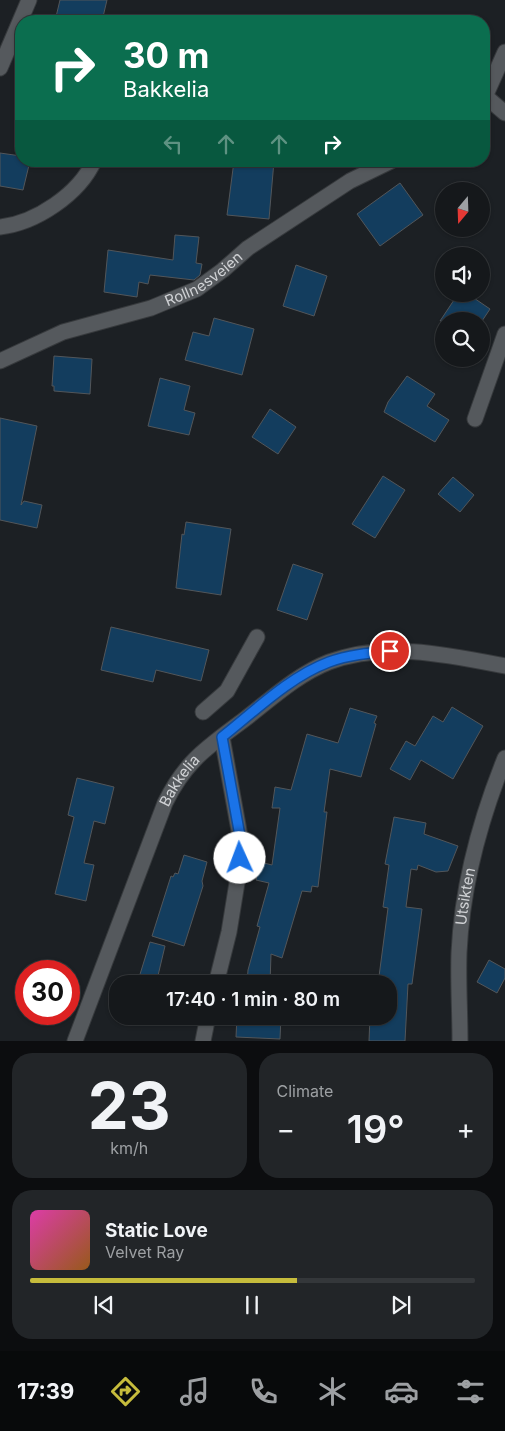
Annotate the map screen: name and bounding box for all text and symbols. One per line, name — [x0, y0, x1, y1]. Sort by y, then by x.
text: 30 m — [123, 34, 209, 76]
icon: right — [40, 35, 105, 100]
text: Bakkelia — [123, 76, 209, 102]
icon: left — [159, 130, 187, 158]
icon: ahead — [212, 130, 240, 158]
icon: ahead — [265, 130, 293, 158]
icon: right — [318, 130, 346, 158]
north arrow — [435, 182, 490, 238]
map controls — [435, 182, 490, 367]
street label: Rollnesveien — [162, 247, 246, 310]
button: sound — [435, 247, 490, 302]
button: search — [435, 312, 490, 367]
pin — [369, 630, 411, 672]
icon: arrive — [376, 637, 404, 665]
street label: Bakkelia — [155, 750, 203, 809]
position arrow — [213, 831, 265, 883]
street label: Utsikten — [451, 866, 479, 926]
speed limit sign: 30 — [15, 960, 80, 1025]
text: 17:40 · 1 min · 80 m — [166, 988, 340, 1011]
text: 23 — [88, 1066, 171, 1145]
text: Climate — [277, 1081, 333, 1101]
text: 19° — [347, 1106, 405, 1152]
text: − — [277, 1112, 295, 1146]
text: + — [456, 1112, 475, 1146]
text: km/h — [110, 1138, 148, 1158]
text: Static Love — [105, 1219, 208, 1242]
text: Velvet Ray — [105, 1242, 184, 1262]
icon: previous — [90, 1291, 118, 1319]
icon: pause — [238, 1291, 266, 1319]
icon: next — [387, 1291, 415, 1319]
icon: directions — [108, 1374, 143, 1409]
icon: music — [177, 1374, 212, 1409]
icon: phone — [246, 1374, 281, 1409]
icon: climate — [315, 1374, 350, 1409]
icon: car — [384, 1374, 419, 1409]
icon: filters — [453, 1374, 488, 1409]
text: 17:39 — [17, 1378, 74, 1404]

